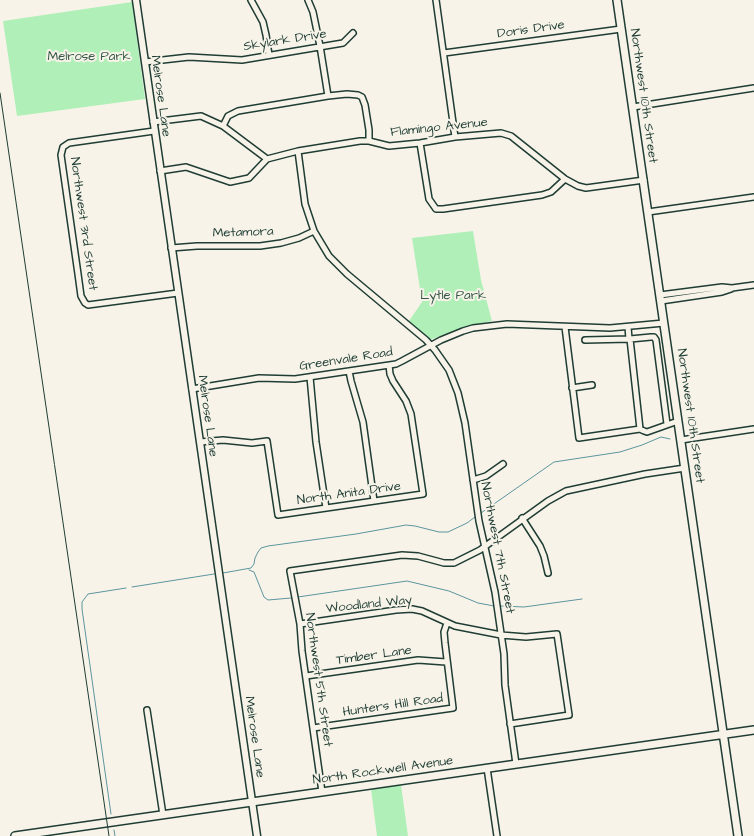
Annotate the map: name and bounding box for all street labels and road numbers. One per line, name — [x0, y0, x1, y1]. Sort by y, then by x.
street label: Doris Drive — [496, 18, 566, 42]
street label: Skylark Drive — [242, 27, 328, 55]
street label: Northwest 10th Street — [626, 28, 660, 164]
street label: Melrose Lane — [147, 54, 173, 138]
street label: Flamingo Avenue — [390, 115, 488, 141]
street label: Northwest 3rd Street — [66, 156, 100, 292]
street label: Metamora — [212, 224, 274, 242]
street label: Greenvale Road — [298, 345, 394, 375]
street label: Northwest 10th Street — [673, 348, 707, 484]
street label: Melrose Lane — [194, 374, 220, 458]
street label: North Anita Drive — [296, 479, 402, 509]
street label: Northwest 7th Street — [477, 481, 517, 615]
street label: Woodland Way — [325, 593, 413, 617]
street label: Northwest 5th Street — [301, 612, 335, 748]
street label: Timber Lane — [335, 643, 413, 669]
street label: Hunters Hill Road — [342, 691, 444, 721]
street label: Melrose Lane — [241, 695, 267, 779]
street label: North Rockwell Avenue — [312, 753, 454, 789]

